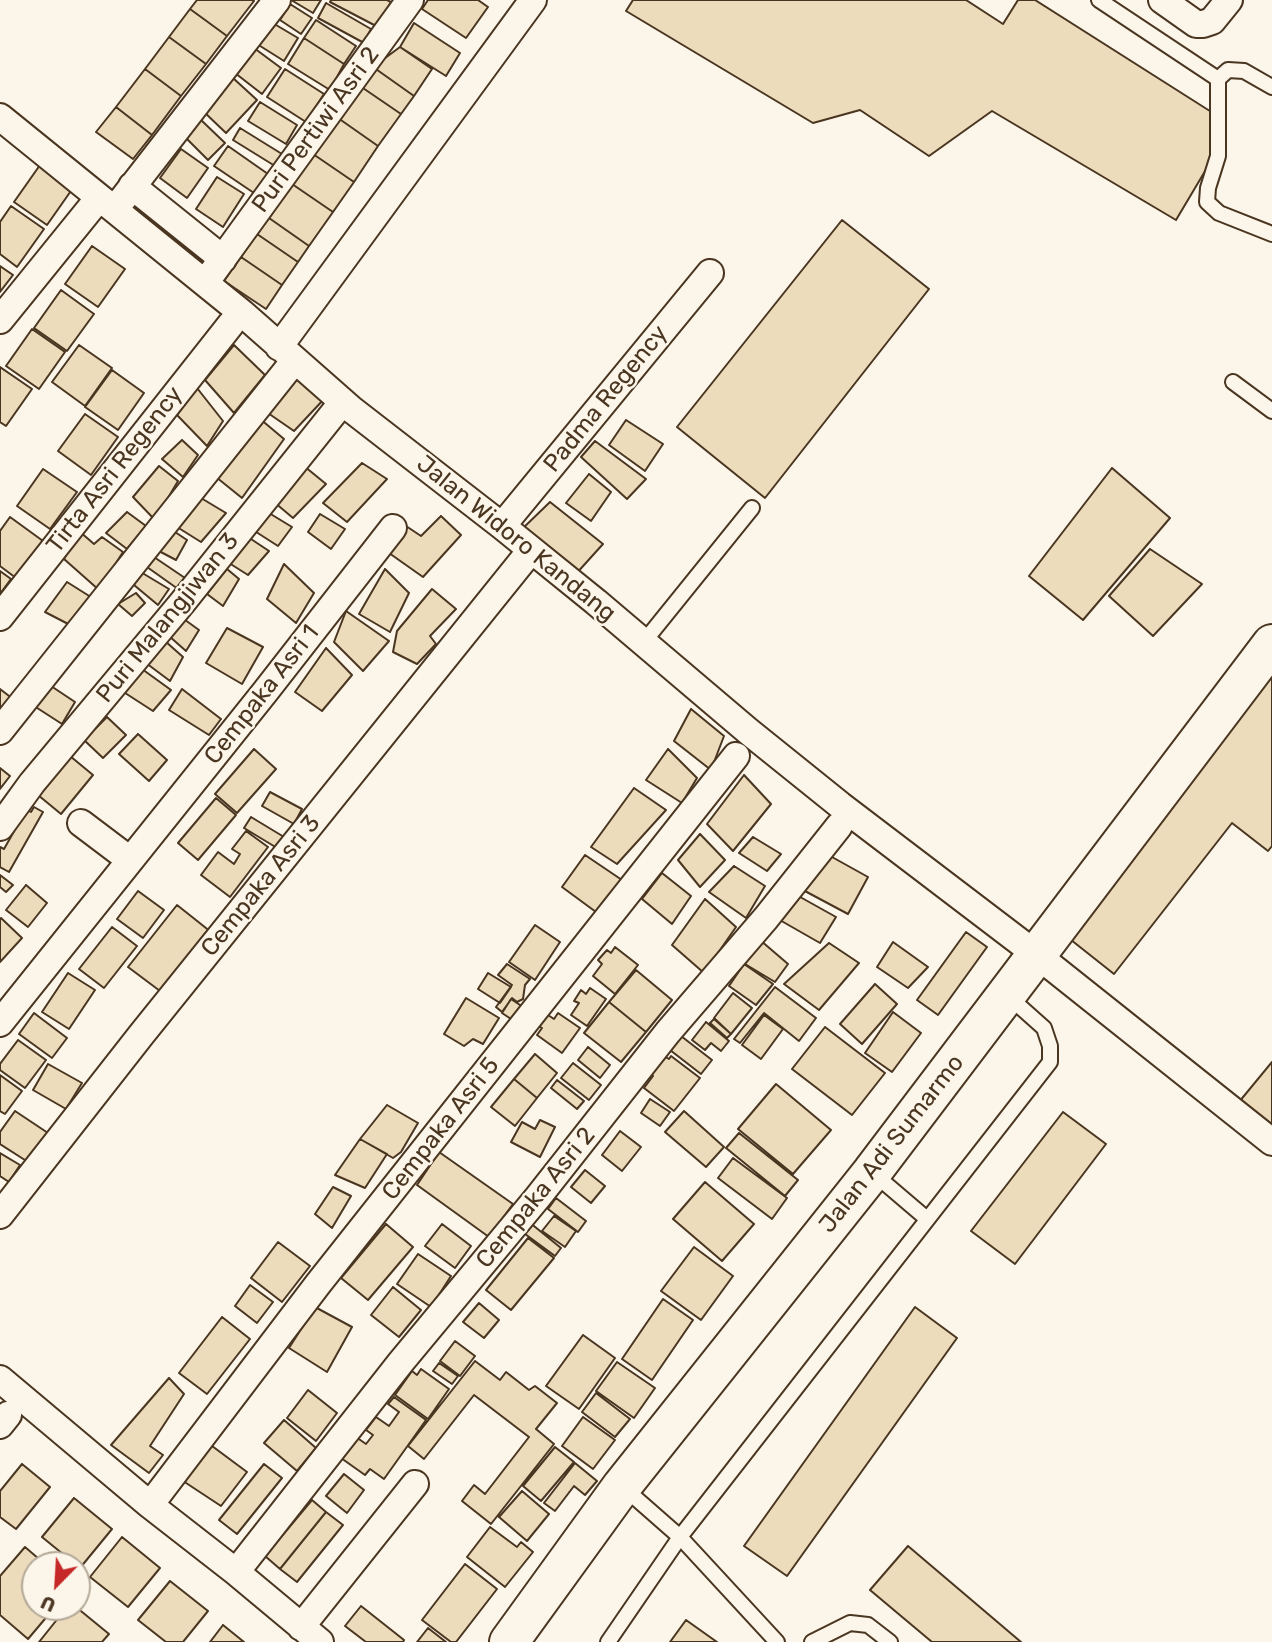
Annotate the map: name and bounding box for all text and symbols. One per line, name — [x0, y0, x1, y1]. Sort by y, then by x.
street label: Puri Pertiwi Asri 2 — [246, 42, 386, 218]
street label: Padma Regency — [538, 320, 674, 478]
street label: Tirta Asri Regency — [41, 381, 189, 559]
street label: Jalan Widoro Kandang — [411, 450, 621, 628]
street label: Puri Malangjiwan 3 — [91, 527, 245, 709]
street label: Cempaka Asri 1 — [199, 620, 325, 770]
street label: Cempaka Asri 3 — [195, 810, 327, 962]
street label: Jalan Adi Sumarmo — [814, 1049, 970, 1239]
street label: Cempaka Asri 5 — [376, 1052, 506, 1206]
street label: Cempaka Asri 2 — [470, 1122, 602, 1274]
north arrow — [21, 1551, 91, 1621]
text: U — [37, 1591, 59, 1617]

